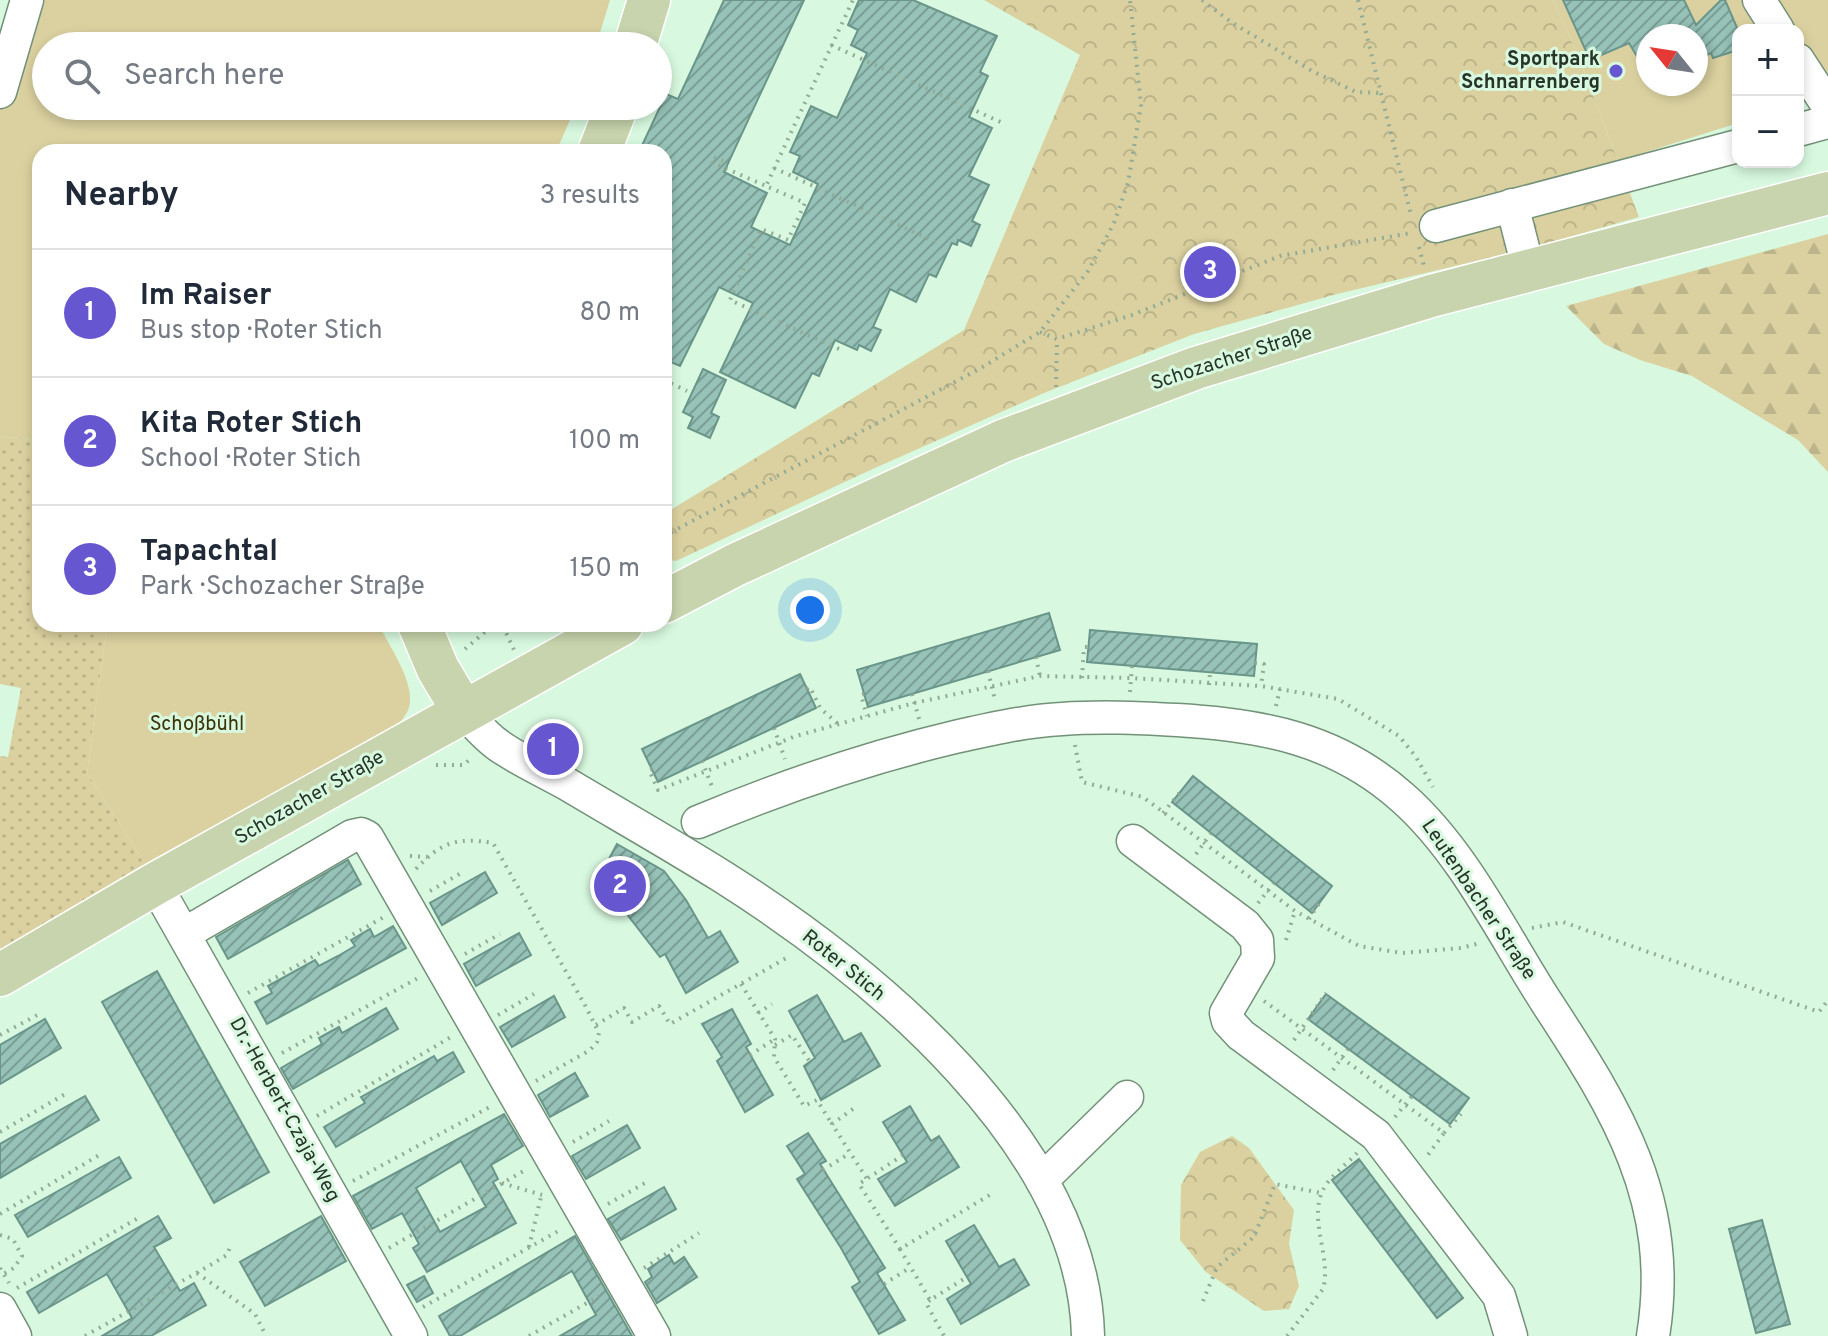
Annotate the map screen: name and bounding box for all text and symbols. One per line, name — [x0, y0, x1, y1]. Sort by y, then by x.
north arrow — [1636, 24, 1708, 96]
map controls — [1732, 24, 1804, 168]
button: + — [1732, 24, 1804, 96]
search box — [32, 32, 672, 120]
place label: Sportpark Schnarrenberg — [1461, 47, 1600, 96]
icon: search — [60, 54, 104, 98]
text: Search here — [124, 58, 284, 95]
marker: Sportpark Schnarrenberg — [1607, 62, 1625, 80]
button: − — [1732, 96, 1804, 168]
text: Nearby — [64, 175, 179, 218]
text: 3 results — [540, 180, 640, 213]
pin: 3 — [1184, 242, 1236, 302]
text: Im Raiser — [140, 278, 272, 315]
text: 1 — [85, 297, 95, 330]
text: 80 m — [580, 297, 640, 330]
text: Bus stop · Roter Stich — [140, 315, 383, 348]
street label: Schozacher Straße — [1148, 321, 1316, 397]
text: Kita Roter Stich — [140, 406, 362, 443]
text: 2 — [82, 425, 98, 458]
text: 100 m — [569, 425, 640, 458]
text: School · Roter Stich — [140, 443, 361, 476]
text: Tapachtal — [140, 534, 278, 571]
text: 3 — [82, 553, 98, 586]
text: 150 m — [569, 553, 640, 586]
text: Park · Schozacher Straße — [140, 571, 425, 604]
your location — [790, 590, 830, 630]
park label: Schoßbühl — [150, 712, 244, 738]
pin: 1 — [527, 719, 579, 779]
street label: Schozacher Straße — [231, 745, 389, 851]
street label: Leutenbacher Straße — [1415, 815, 1541, 985]
pin: 2 — [594, 856, 646, 916]
street label: Roter Stich — [796, 924, 890, 1008]
street label: Dr.-Herbert-Czaja-Weg — [222, 1013, 346, 1207]

